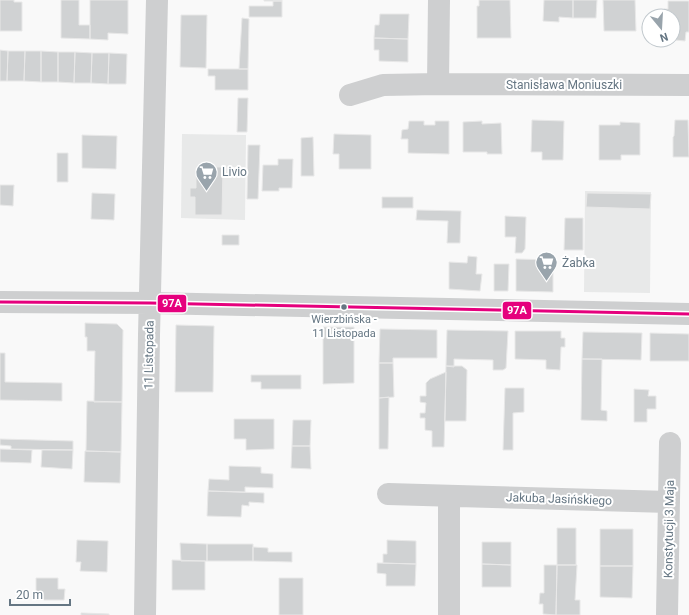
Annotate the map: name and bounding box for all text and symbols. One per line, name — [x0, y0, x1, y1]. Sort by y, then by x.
north arrow — [641, 8, 681, 48]
text: N — [658, 30, 670, 44]
street label: Stanisława Moniuszki — [506, 78, 622, 92]
supermarket icon: Livio — [193, 159, 219, 192]
place label: Livio — [222, 165, 247, 179]
supermarket icon: Żabka — [534, 250, 560, 283]
place label: Żabka — [562, 255, 595, 270]
line badge: 97A — [157, 294, 187, 313]
text: 97A — [162, 297, 183, 310]
line badge: 97A — [502, 301, 532, 320]
marker: Wierzbińska - 11 Listopada — [339, 302, 349, 312]
text: 97A — [507, 304, 528, 317]
place label: Wierzbińska - 11 Listopada — [311, 313, 377, 340]
street label: 11 Listopada — [141, 320, 157, 390]
street label: Konstytucji 3 Maja — [661, 480, 677, 578]
street label: Jakuba Jasińskiego — [506, 490, 612, 508]
scale bar — [10, 581, 70, 607]
text: 20 m — [16, 588, 43, 602]

